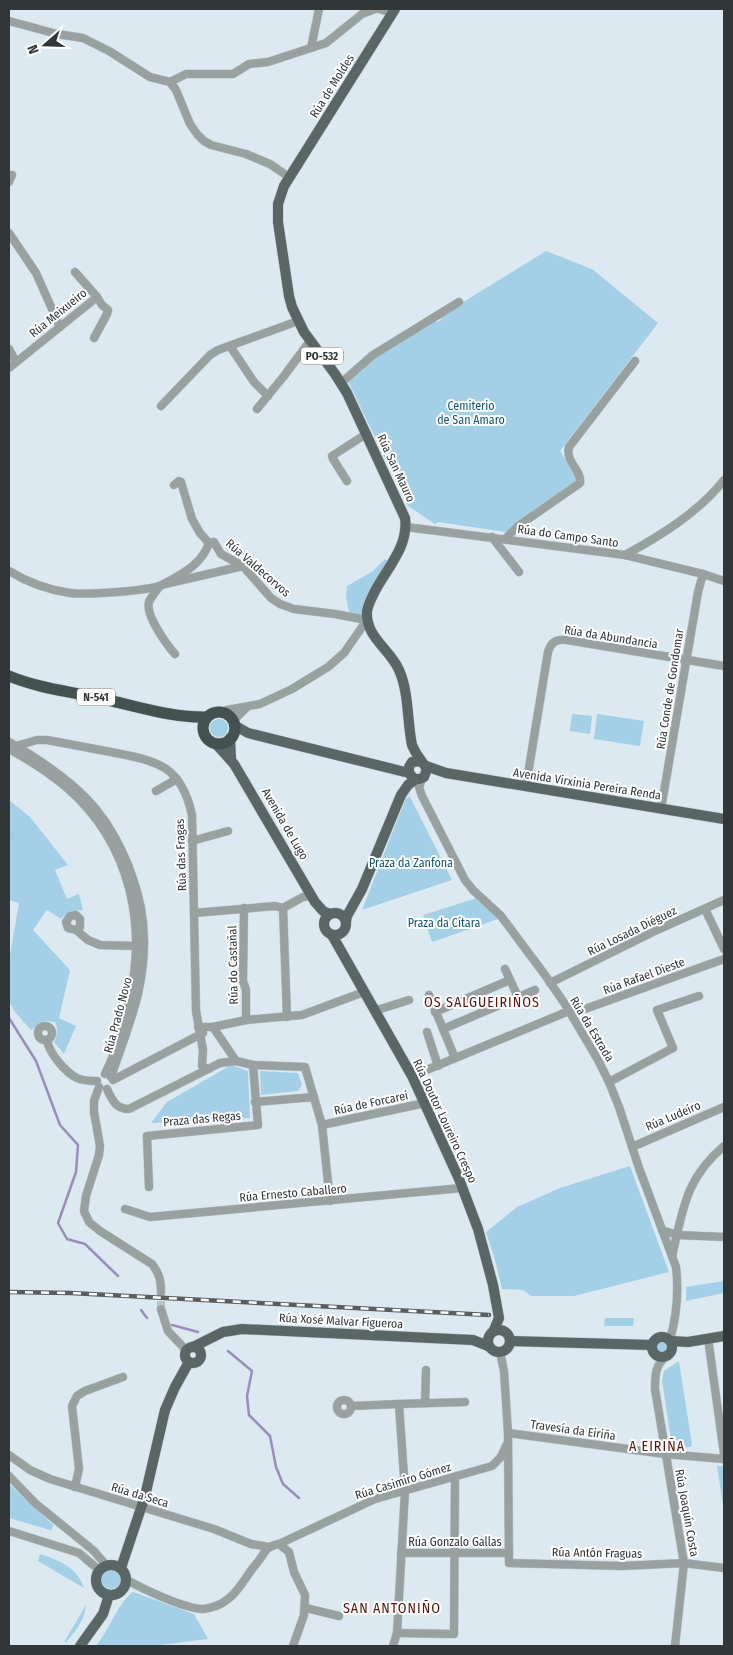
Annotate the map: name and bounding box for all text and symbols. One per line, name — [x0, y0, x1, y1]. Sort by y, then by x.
north arrow — [20, 20, 70, 70]
text: N — [24, 42, 43, 56]
street label: Rúa de Moldes — [307, 52, 357, 120]
street label: Rúa Meixueiro — [27, 286, 89, 340]
road number: PO-532 — [301, 348, 343, 364]
park label: Cemiterio de San Amaro — [437, 399, 505, 427]
street label: Rúa San Mauro — [374, 432, 418, 504]
street label: Rúa do Campo Santo — [517, 522, 619, 550]
street label: Rúa Valdecorvos — [223, 536, 293, 600]
street label: Rúa da Abundancia — [563, 623, 659, 651]
street label: Rúa Conde de Gondomar — [654, 627, 687, 750]
road number: N-541 — [77, 689, 115, 706]
street label: Avenida Virxinia Pereira Renda — [512, 765, 662, 803]
street label: Avenida de Lugo — [259, 786, 311, 862]
street label: Rúa das Fragas — [173, 819, 189, 891]
park label: Praza da Zanfona — [369, 856, 453, 870]
street label: Rúa Losada Diéguez — [585, 903, 679, 959]
park label: Praza da Cítara — [408, 916, 480, 930]
street label: Rúa do Castañal — [225, 925, 241, 1005]
street label: Rúa Rafael Dieste — [601, 955, 687, 997]
street label: Rúa Prado Novo — [101, 976, 135, 1054]
district label: OS SALGUEIRIÑOS — [424, 994, 540, 1011]
street label: Rúa da Estrada — [567, 994, 617, 1064]
street label: Rúa Doutor Loureiro Crespo — [410, 1057, 480, 1185]
street label: Rúa de Forcarei — [333, 1088, 409, 1118]
street label: Rúa Ludeiro — [643, 1098, 703, 1134]
street label: Praza das Regas — [163, 1109, 241, 1129]
street label: Rúa Ernesto Caballero — [239, 1181, 347, 1205]
street label: Rúa Xosé Malvar Figueroa — [279, 1311, 404, 1331]
street label: Travesía da Eiriña — [529, 1417, 617, 1443]
district label: A EIRIÑA — [629, 1438, 685, 1455]
street label: Rúa Casimiro Gómez — [353, 1460, 453, 1502]
street label: Rúa Joaquín Costa — [672, 1468, 702, 1558]
street label: Rúa da Seca — [110, 1480, 171, 1510]
street label: Rúa Gonzalo Gallas — [408, 1535, 502, 1549]
street label: Rúa Antón Fraguas — [552, 1545, 642, 1561]
district label: SAN ANTONIÑO — [343, 1600, 441, 1617]

